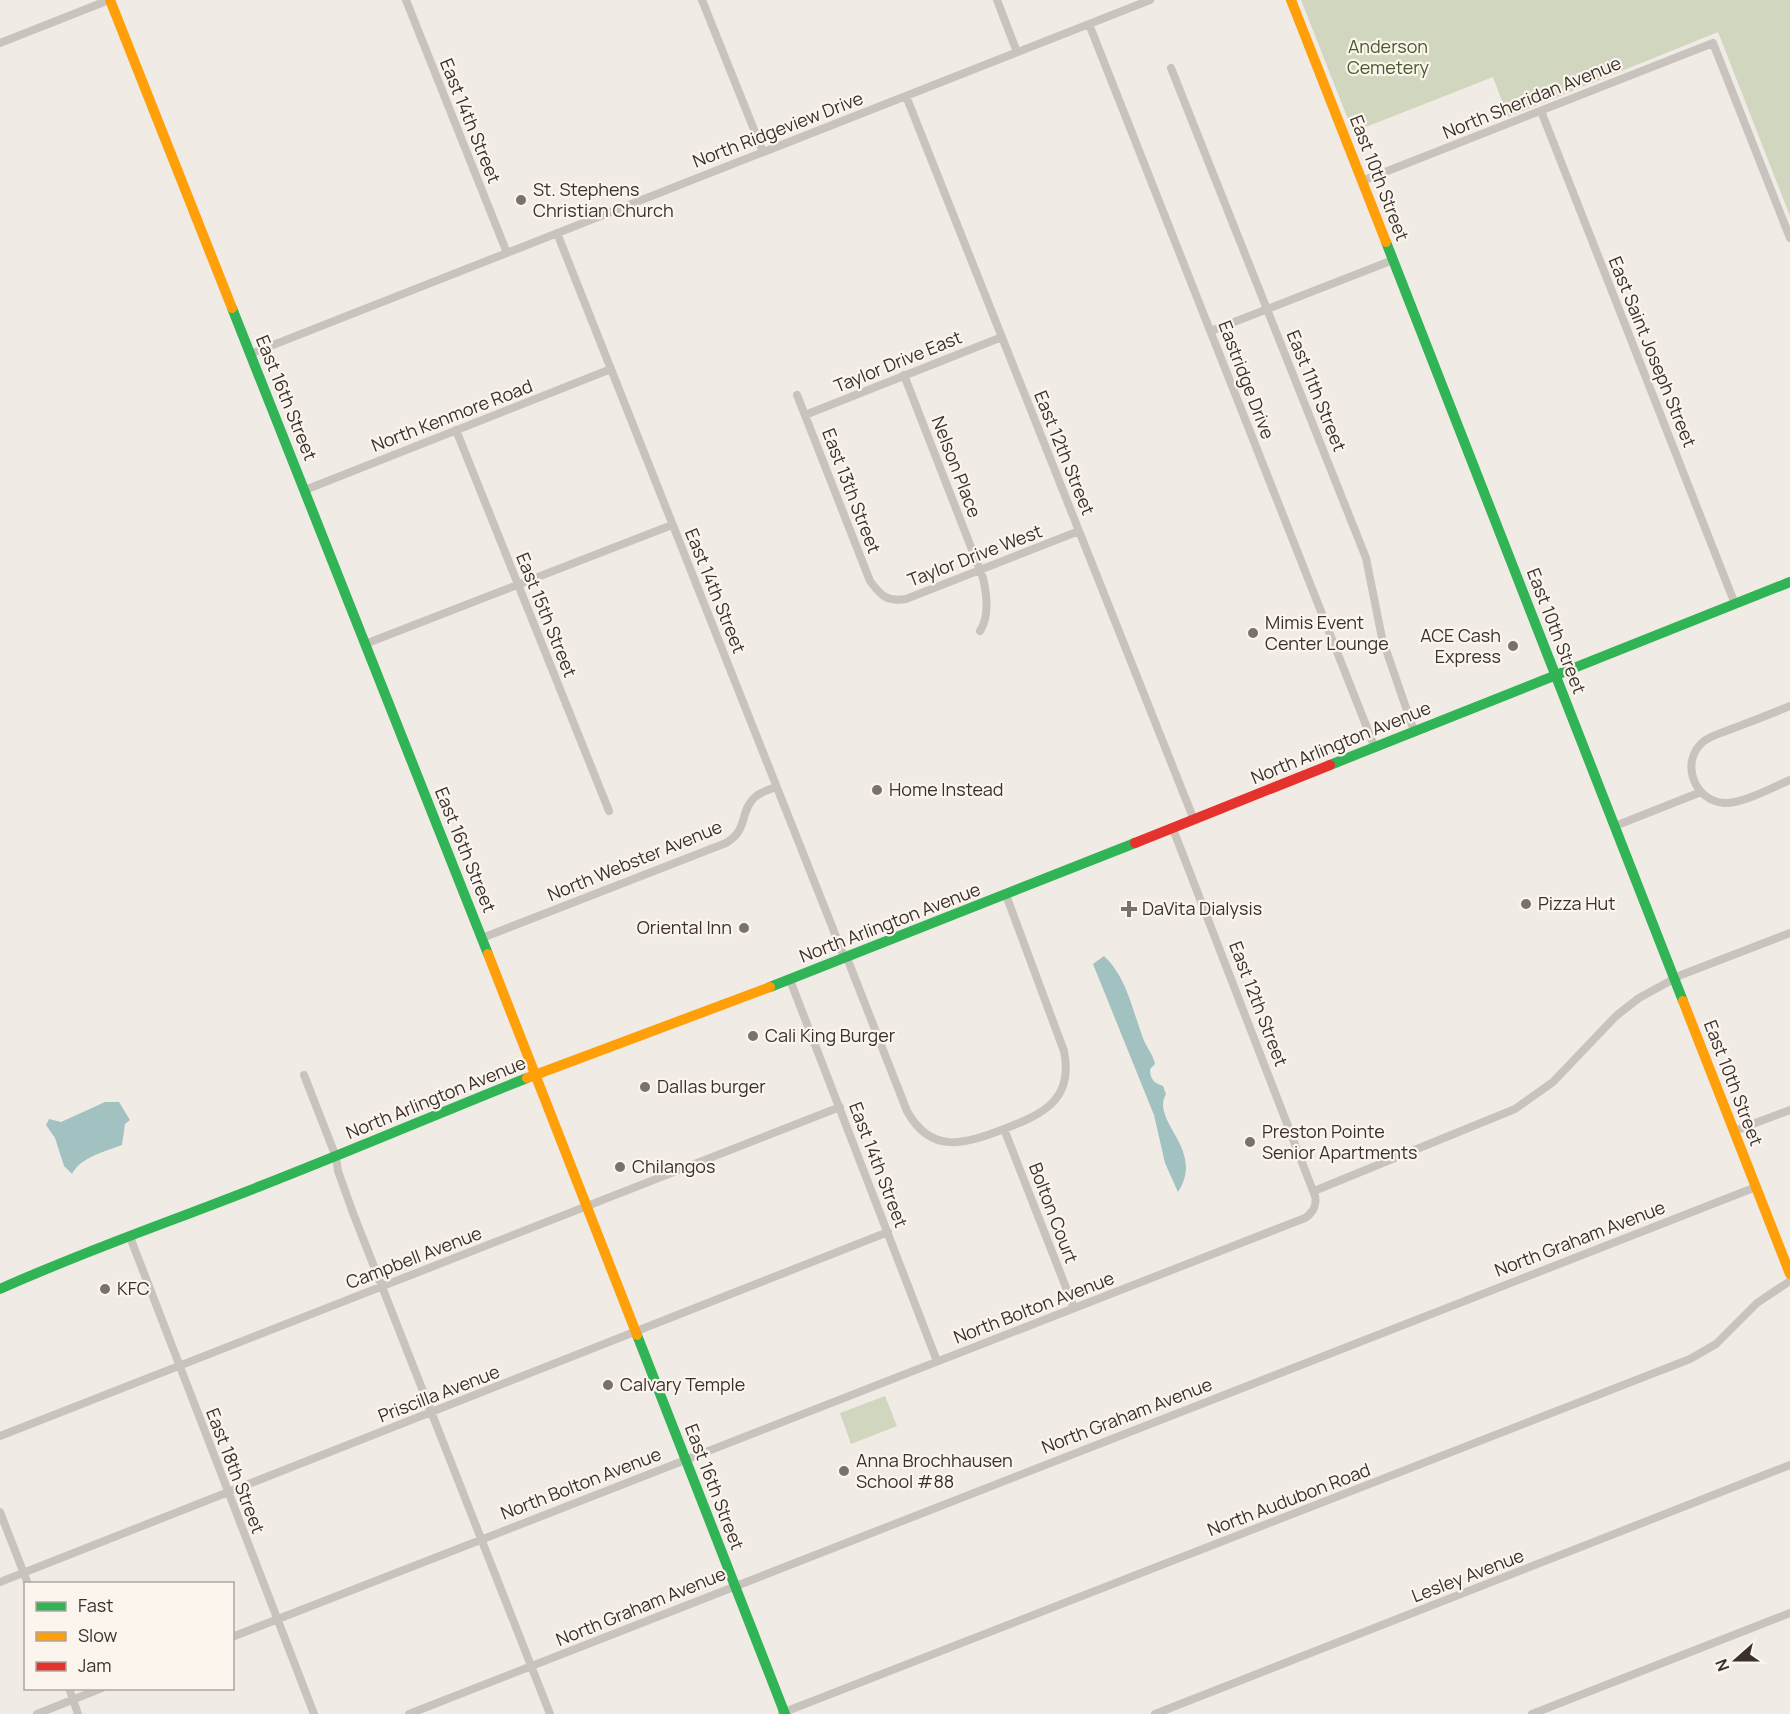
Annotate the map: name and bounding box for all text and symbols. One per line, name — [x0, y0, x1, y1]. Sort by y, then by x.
park label: Anderson Cemetery — [1347, 34, 1430, 79]
street label: North Sheridan Avenue — [1439, 50, 1624, 144]
street label: East 14th Street — [435, 55, 507, 187]
street label: North Ridgeview Drive — [689, 85, 866, 173]
street label: East 10th Street — [1345, 111, 1415, 244]
place label: St. Stephens Christian Church — [533, 177, 674, 222]
marker: St. Stephens Christian Church — [514, 193, 528, 207]
street label: East Saint Joseph Street — [1604, 253, 1702, 451]
street label: Eastridge Drive — [1213, 317, 1281, 442]
street label: Taylor Drive East — [830, 324, 965, 398]
street label: East 11th Street — [1282, 326, 1352, 455]
street label: East 16th Street — [251, 331, 323, 464]
street label: North Kenmore Road — [368, 373, 536, 457]
street label: East 12th Street — [1029, 387, 1101, 518]
street label: Nelson Place — [927, 413, 987, 521]
street label: East 13th Street — [817, 425, 887, 557]
street label: Taylor Drive West — [904, 518, 1045, 592]
street label: East 14th Street — [680, 525, 752, 657]
street label: East 15th Street — [511, 549, 583, 680]
street label: East 10th Street — [1522, 564, 1592, 697]
place label: Mimis Event Center Lounge — [1265, 610, 1389, 655]
place label: ACE Cash Express — [1420, 623, 1501, 668]
marker: Mimis Event Center Lounge — [1246, 626, 1260, 640]
marker: ACE Cash Express — [1506, 639, 1520, 653]
street label: North Arlington Avenue — [1247, 695, 1434, 789]
place label: Home Instead — [889, 777, 1004, 801]
street label: East 16th Street — [430, 783, 502, 916]
marker: Home Instead — [870, 783, 884, 797]
street label: North Webster Avenue — [544, 814, 726, 906]
street label: North Arlington Avenue — [796, 876, 984, 968]
place label: Pizza Hut — [1538, 891, 1615, 915]
place label: DaVita Dialysis — [1142, 896, 1262, 920]
marker: Pizza Hut — [1519, 897, 1533, 911]
marker: DaVita Dialysis — [1120, 900, 1138, 918]
place label: Oriental Inn — [637, 915, 732, 939]
marker: Oriental Inn — [737, 921, 751, 935]
street label: East 12th Street — [1224, 938, 1294, 1070]
street label: East 10th Street — [1699, 1016, 1769, 1149]
place label: Cali King Burger — [765, 1023, 896, 1047]
marker: Cali King Burger — [746, 1029, 760, 1043]
street label: North Arlington Avenue — [342, 1050, 529, 1144]
place label: Dallas burger — [657, 1074, 766, 1098]
marker: Dallas burger — [638, 1080, 652, 1094]
street label: East 14th Street — [844, 1098, 914, 1231]
place label: Preston Pointe Senior Apartments — [1262, 1119, 1418, 1164]
marker: Preston Pointe Senior Apartments — [1243, 1135, 1257, 1149]
place label: Chilangos — [632, 1154, 715, 1178]
street label: Bolton Court — [1024, 1159, 1084, 1266]
marker: Chilangos — [613, 1160, 627, 1174]
street label: North Graham Avenue — [1491, 1194, 1668, 1282]
street label: Campbell Avenue — [342, 1220, 485, 1294]
street label: North Bolton Avenue — [950, 1265, 1117, 1349]
place label: KFC — [117, 1276, 150, 1300]
marker: KFC — [98, 1282, 112, 1296]
street label: Priscilla Avenue — [374, 1359, 503, 1427]
street label: North Graham Avenue — [1038, 1371, 1215, 1459]
place label: Calvary Temple — [620, 1372, 745, 1396]
marker: Calvary Temple — [601, 1378, 615, 1392]
street label: East 18th Street — [201, 1405, 271, 1537]
street label: East 16th Street — [680, 1420, 750, 1553]
street label: North Bolton Avenue — [497, 1441, 664, 1525]
place label: Anna Brochhausen School #88 — [856, 1448, 1013, 1493]
street label: North Audubon Road — [1204, 1457, 1374, 1541]
marker: Anna Brochhausen School #88 — [837, 1464, 851, 1478]
street label: Lesley Avenue — [1408, 1543, 1527, 1607]
street label: North Graham Avenue — [552, 1561, 729, 1651]
legend — [24, 1582, 234, 1690]
text: Fast — [78, 1593, 113, 1617]
text: Slow — [78, 1623, 118, 1647]
north arrow — [1706, 1630, 1766, 1690]
text: Jam — [78, 1653, 112, 1677]
text: N — [1710, 1656, 1734, 1675]

